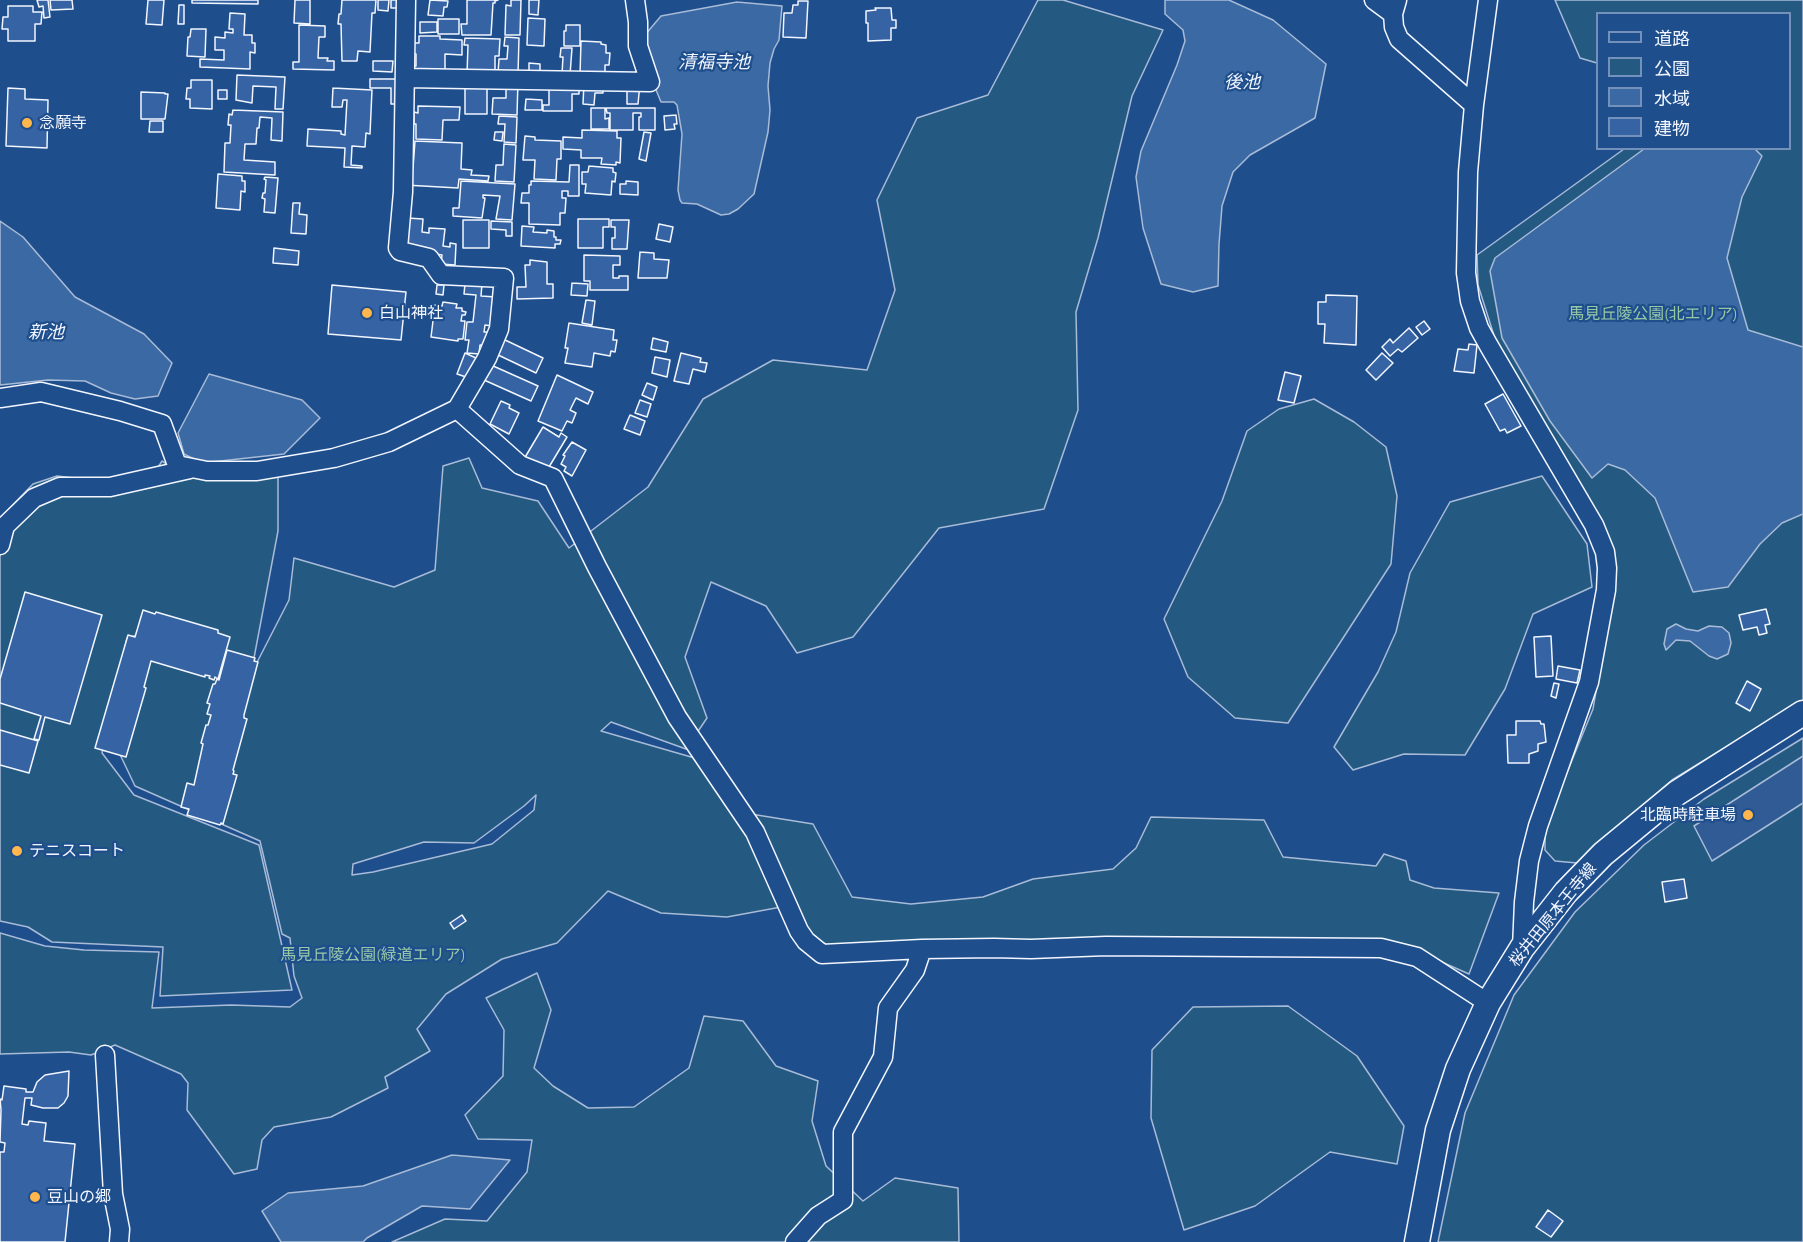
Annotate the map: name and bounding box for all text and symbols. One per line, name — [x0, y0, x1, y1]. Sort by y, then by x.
legend — [1596, 12, 1791, 150]
text: 道路 — [1654, 31, 1690, 49]
water label: 清福寺池 — [678, 52, 750, 74]
text: 公園 — [1654, 61, 1690, 79]
water label: 後池 — [1224, 72, 1260, 94]
text: 水域 — [1654, 91, 1690, 109]
place label: 念願寺 — [39, 113, 87, 133]
marker: 念願寺 — [20, 116, 34, 130]
text: 建物 — [1654, 121, 1690, 139]
place label: 白山神社 — [379, 303, 443, 323]
park label: 馬見丘陵公園(北エリア) — [1568, 304, 1738, 324]
marker: 白山神社 — [360, 306, 374, 320]
water label: 新池 — [28, 322, 64, 344]
place label: 北臨時駐車場 — [1640, 805, 1736, 825]
marker: 北臨時駐車場 — [1741, 808, 1755, 822]
place label: テニスコート — [29, 841, 125, 861]
marker: テニスコート — [10, 844, 24, 858]
street label: 桜井田原本王寺線 — [1505, 859, 1601, 971]
park label: 馬見丘陵公園(緑道エリア) — [280, 945, 466, 965]
place label: 豆山の郷 — [47, 1187, 111, 1207]
marker: 豆山の郷 — [28, 1190, 42, 1204]

